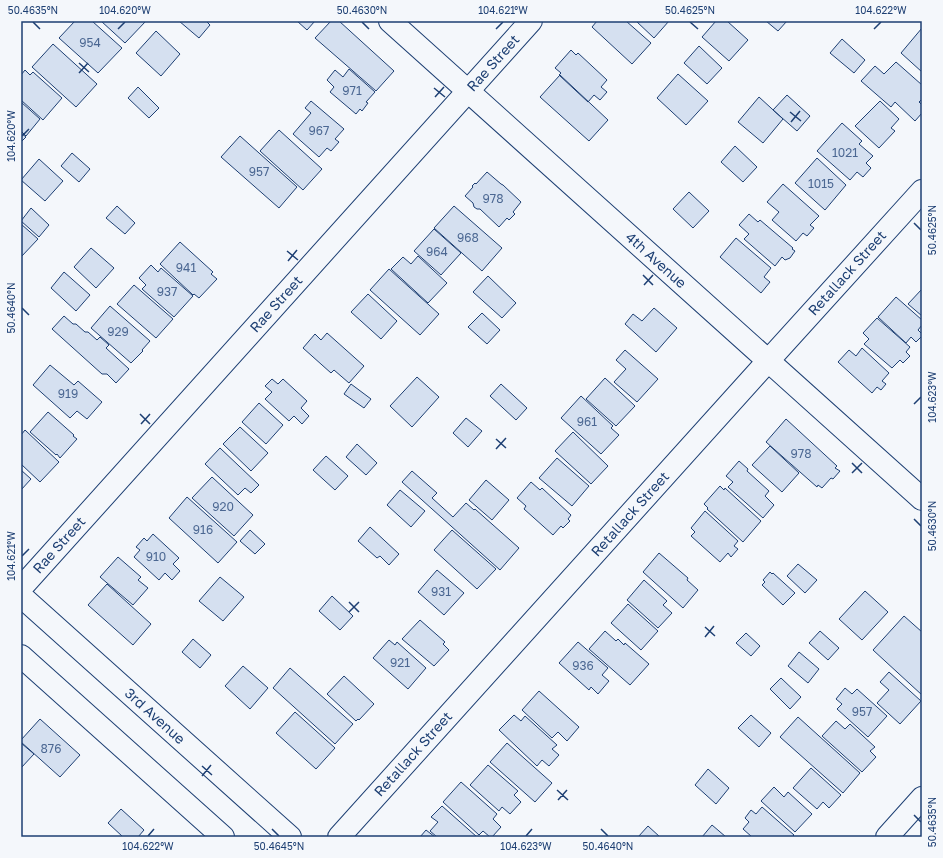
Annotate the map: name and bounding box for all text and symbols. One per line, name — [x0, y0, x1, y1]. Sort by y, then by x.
text: 50.4635°N — [8, 4, 58, 16]
text: 104.620°W — [99, 4, 151, 16]
text: 50.4630°N — [337, 4, 387, 16]
text: 104.621°W — [478, 4, 528, 16]
text: 50.4625°N — [665, 4, 715, 16]
text: 104.622°W — [855, 4, 907, 16]
street label: Rae Street — [463, 31, 522, 94]
house number: 954 — [79, 35, 101, 50]
house number: 971 — [342, 83, 362, 98]
text: 104.620°W — [5, 110, 17, 162]
house number: 967 — [309, 123, 329, 138]
house number: 1021 — [832, 145, 858, 160]
house number: 957 — [249, 164, 269, 179]
house number: 1015 — [808, 176, 834, 191]
house number: 978 — [483, 191, 503, 206]
text: 50.4625°N — [926, 205, 938, 255]
street label: Retallack Street — [804, 227, 889, 319]
street label: 4th Avenue — [623, 228, 690, 291]
house number: 968 — [457, 230, 479, 245]
house number: 964 — [426, 244, 448, 259]
house number: 941 — [176, 260, 196, 275]
street label: Rae Street — [246, 272, 305, 335]
text: 50.4640°N — [5, 283, 17, 333]
house number: 937 — [157, 284, 177, 299]
house number: 929 — [107, 324, 129, 339]
text: 104.623°W — [926, 371, 938, 423]
house number: 919 — [58, 386, 78, 401]
house number: 961 — [577, 414, 597, 429]
house number: 978 — [791, 446, 811, 461]
street label: Retallack Street — [587, 468, 672, 560]
house number: 920 — [212, 499, 234, 514]
text: 50.4630°N — [926, 501, 938, 551]
street label: Rae Street — [29, 513, 88, 576]
house number: 916 — [193, 522, 213, 537]
text: 104.621°W — [5, 531, 17, 581]
house number: 910 — [146, 549, 166, 564]
house number: 931 — [431, 584, 451, 599]
house number: 921 — [390, 655, 410, 670]
house number: 936 — [572, 658, 594, 673]
street label: 3rd Avenue — [122, 684, 189, 747]
house number: 957 — [852, 704, 872, 719]
street label: Retallack Street — [370, 708, 455, 800]
house number: 876 — [41, 741, 61, 756]
text: 50.4635°N — [926, 797, 938, 847]
text: 104.622°W — [122, 840, 174, 852]
text: 50.4645°N — [254, 840, 304, 852]
text: 104.623°W — [500, 840, 552, 852]
text: 50.4640°N — [583, 840, 633, 852]

